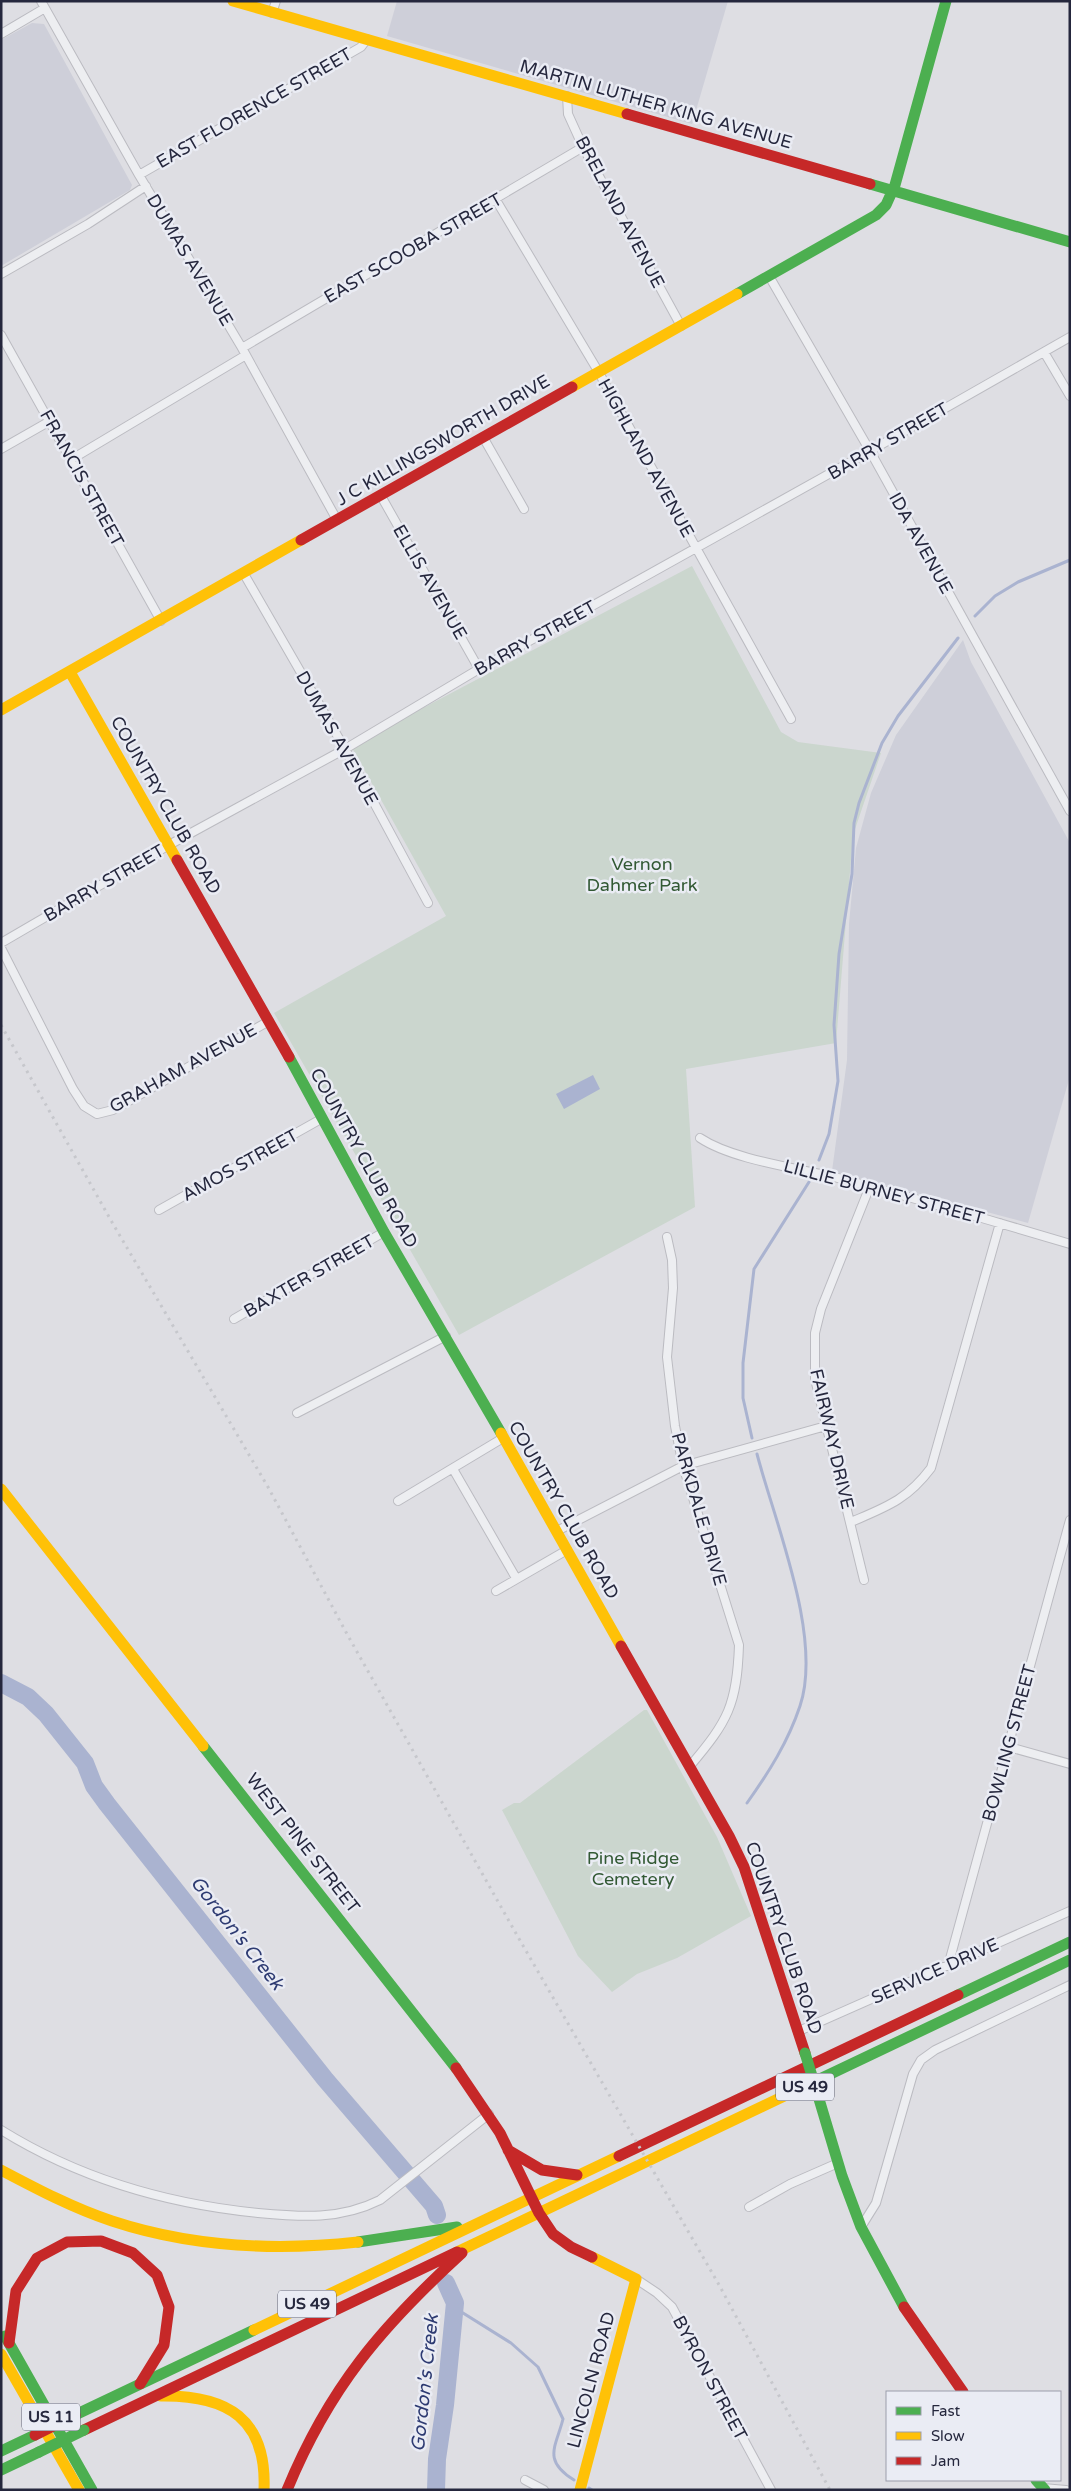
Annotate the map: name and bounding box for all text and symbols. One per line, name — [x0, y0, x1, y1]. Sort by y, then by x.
street label: EAST FLORENCE STREET — [152, 43, 356, 173]
street label: MARTIN LUTHER KING AVENUE — [517, 55, 795, 153]
street label: BRELAND AVENUE — [571, 132, 669, 292]
street label: EAST SCOOBA STREET — [320, 188, 506, 308]
street label: DUMAS AVENUE — [142, 190, 238, 330]
street label: J C KILLINGSWORTH DRIVE — [332, 370, 554, 510]
street label: HIGHLAND AVENUE — [593, 375, 699, 541]
street label: BARRY STREET — [824, 397, 952, 484]
street label: FRANCIS STREET — [35, 406, 129, 550]
street label: IDA AVENUE — [884, 488, 958, 598]
street label: ELLIS AVENUE — [388, 521, 472, 643]
street label: BARRY STREET — [470, 595, 600, 681]
street label: DUMAS AVENUE — [291, 667, 383, 809]
street label: COUNTRY CLUB ROAD — [106, 712, 226, 898]
street label: BARRY STREET — [40, 839, 168, 926]
park label: Vernon Dahmer Park — [586, 853, 698, 896]
street label: GRAHAM AVENUE — [105, 1018, 261, 1118]
street label: COUNTRY CLUB ROAD — [305, 1064, 423, 1252]
street label: AMOS STREET — [178, 1124, 302, 1206]
street label: LILLIE BURNEY STREET — [781, 1155, 987, 1229]
street label: BAXTER STREET — [240, 1230, 378, 1322]
street label: FAIRWAY DRIVE — [805, 1367, 859, 1511]
street label: COUNTRY CLUB ROAD — [504, 1417, 624, 1603]
street label: PARKDALE DRIVE — [667, 1430, 731, 1588]
street label: BOWLING STREET — [977, 1662, 1041, 1824]
street label: WEST PINE STREET — [241, 1769, 365, 1917]
street label: COUNTRY CLUB ROAD — [741, 1839, 827, 2037]
park label: Pine Ridge Cemetery — [587, 1847, 679, 1890]
water label: Gordon's Creek — [186, 1872, 289, 1996]
street label: SERVICE DRIVE — [868, 1933, 1002, 2009]
road number: US 49 — [776, 2074, 834, 2100]
road number: US 49 — [278, 2290, 336, 2318]
street label: LINCOLN ROAD — [562, 2309, 620, 2451]
water label: Gordon's Creek — [407, 2311, 443, 2453]
street label: BYRON STREET — [668, 2312, 752, 2444]
legend — [886, 2391, 1061, 2481]
text: Fast — [931, 2402, 961, 2420]
road number: US 11 — [22, 2404, 80, 2430]
text: Slow — [931, 2427, 965, 2445]
text: Jam — [931, 2452, 960, 2470]

